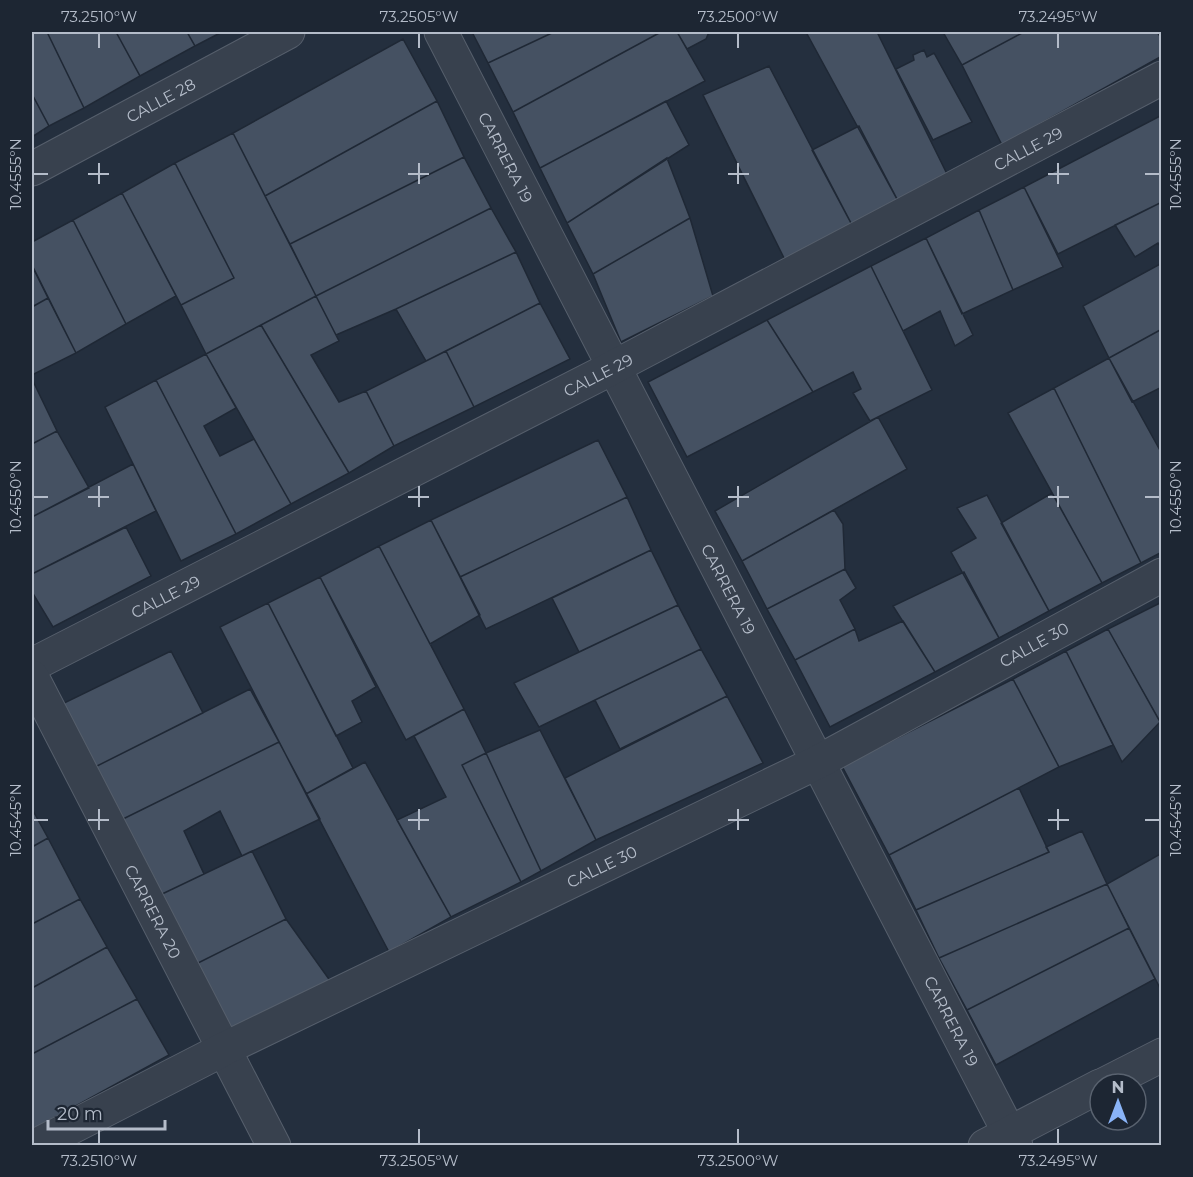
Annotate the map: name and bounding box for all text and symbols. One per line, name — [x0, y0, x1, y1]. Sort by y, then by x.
text: 73.2510°W — [61, 7, 137, 26]
text: 73.2505°W — [379, 7, 459, 26]
text: 73.2500°W — [698, 7, 779, 26]
text: 73.2495°W — [1018, 7, 1098, 26]
street label: CALLE 28 — [123, 74, 199, 127]
street label: CARRERA 19 — [474, 109, 536, 206]
street label: CALLE 29 — [991, 123, 1066, 175]
text: 10.4555°N — [6, 138, 25, 210]
text: 10.4555°N — [1166, 138, 1185, 210]
street label: CALLE 29 — [561, 350, 636, 401]
text: 10.4550°N — [6, 460, 25, 534]
text: 10.4550°N — [1166, 460, 1185, 534]
street label: CARRERA 19 — [697, 541, 759, 638]
street label: CALLE 29 — [128, 571, 204, 623]
street label: CALLE 30 — [996, 619, 1072, 672]
text: 10.4545°N — [6, 783, 25, 857]
text: 10.4545°N — [1166, 783, 1185, 857]
street label: CALLE 30 — [564, 842, 640, 892]
street label: CARRERA 20 — [120, 862, 185, 962]
street label: CARRERA 19 — [920, 973, 982, 1070]
north arrow — [1088, 1072, 1148, 1132]
text: N — [1112, 1078, 1124, 1097]
scale bar — [48, 1093, 165, 1131]
text: 20 m — [57, 1103, 103, 1125]
text: 73.2510°W — [61, 1151, 137, 1170]
text: 73.2505°W — [379, 1151, 459, 1170]
text: 73.2500°W — [698, 1151, 779, 1170]
text: 73.2495°W — [1018, 1151, 1098, 1170]

